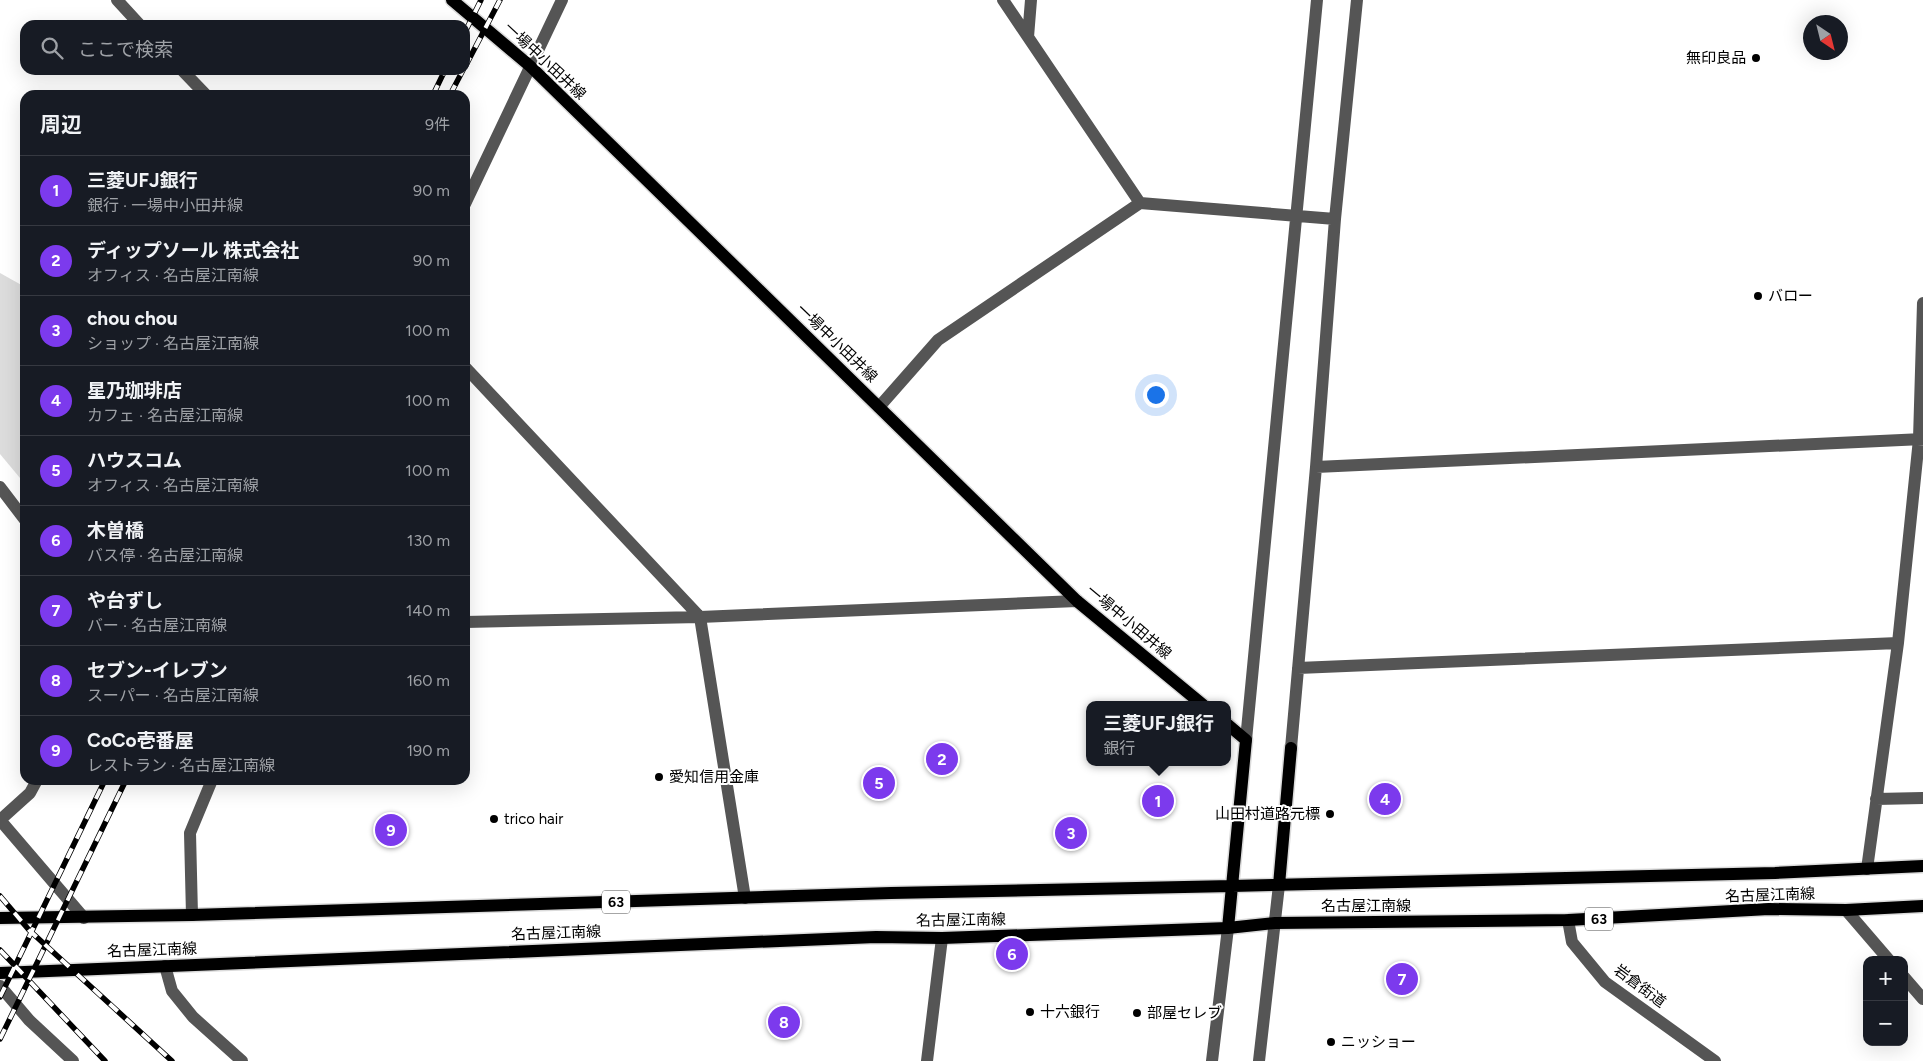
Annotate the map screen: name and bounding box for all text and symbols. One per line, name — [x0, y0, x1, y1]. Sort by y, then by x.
north arrow — [1803, 15, 1848, 60]
street label: 一場中小田井線 — [500, 19, 590, 103]
search box — [20, 20, 470, 75]
icon: search — [38, 34, 66, 62]
text: ここで検索 — [78, 38, 173, 61]
place label: 無印良品 — [1686, 49, 1746, 67]
marker: 無印良品 — [1750, 52, 1762, 64]
text: 周辺 — [40, 112, 82, 137]
text: 9件 — [425, 115, 450, 134]
text: 三菱UFJ銀行 — [87, 169, 197, 192]
text: 1 — [53, 181, 59, 200]
text: 90 m — [413, 181, 450, 200]
text: 銀行 · 一場中小田井線 — [87, 196, 243, 215]
text: ディップソール 株式会社 — [87, 239, 299, 262]
text: 2 — [51, 251, 61, 270]
text: 90 m — [413, 251, 450, 270]
text: オフィス · 名古屋江南線 — [87, 266, 259, 285]
place label: バロー — [1768, 287, 1813, 305]
marker: バロー — [1752, 290, 1764, 302]
street label: 一場中小田井線 — [793, 300, 881, 386]
text: chou chou — [87, 307, 178, 330]
text: 3 — [52, 321, 60, 340]
text: 100 m — [405, 321, 450, 340]
text: ショップ · 名古屋江南線 — [87, 334, 259, 353]
text: 星乃珈琲店 — [87, 379, 182, 402]
your location — [1143, 382, 1169, 408]
text: 4 — [51, 391, 61, 410]
text: 100 m — [405, 391, 450, 410]
text: カフェ · 名古屋江南線 — [87, 406, 243, 425]
text: ハウスコム — [87, 449, 182, 472]
text: 5 — [51, 461, 61, 480]
text: 100 m — [405, 461, 450, 480]
text: オフィス · 名古屋江南線 — [87, 476, 259, 495]
text: 木曽橋 — [87, 519, 144, 542]
text: 6 — [51, 531, 61, 550]
text: 130 m — [407, 531, 450, 550]
text: バス停 · 名古屋江南線 — [87, 546, 243, 565]
street label: 一場中小田井線 — [1083, 581, 1175, 663]
text: や台ずし — [87, 589, 163, 612]
text: 7 — [52, 601, 60, 620]
text: 140 m — [406, 601, 450, 620]
text: バー · 名古屋江南線 — [87, 616, 227, 635]
text: セブン-イレブン — [87, 659, 228, 682]
text: 8 — [51, 671, 61, 690]
text: 160 m — [407, 671, 450, 690]
text: スーパー · 名古屋江南線 — [87, 686, 259, 705]
popup — [1086, 701, 1231, 766]
text: 三菱UFJ銀行 — [1103, 712, 1214, 735]
text: CoCo壱番屋 — [87, 729, 194, 752]
text: 銀行 — [1103, 739, 1135, 758]
pin: 2 — [926, 740, 958, 778]
text: 9 — [51, 741, 61, 760]
text: 190 m — [407, 741, 450, 760]
text: レストラン · 名古屋江南線 — [87, 756, 275, 775]
pin: 5 — [863, 764, 895, 802]
place label: 愛知信用金庫 — [669, 768, 759, 786]
marker: 愛知信用金庫 — [653, 771, 665, 783]
pin: 4 — [1369, 780, 1401, 818]
pin: 1 — [1142, 782, 1174, 820]
place label: 山田村道路元標 — [1215, 805, 1320, 823]
marker: 山田村道路元標 — [1324, 808, 1336, 820]
place label: trico hair — [504, 810, 563, 828]
pin: 9 — [375, 811, 407, 849]
marker: trico hair — [488, 813, 500, 825]
pin: 3 — [1055, 814, 1087, 852]
street label: 名古屋江南線 — [1725, 884, 1815, 906]
road number: 63 — [602, 890, 630, 914]
street label: 名古屋江南線 — [1321, 897, 1411, 915]
road number: 63 — [1585, 908, 1613, 931]
street label: 名古屋江南線 — [916, 910, 1006, 930]
street label: 名古屋江南線 — [511, 922, 601, 944]
pin: 6 — [996, 935, 1028, 973]
street label: 名古屋江南線 — [107, 939, 197, 961]
map controls — [1863, 956, 1908, 1046]
button: + — [1863, 956, 1908, 1001]
pin: 7 — [1386, 960, 1418, 998]
street label: 岩倉街道 — [1611, 961, 1669, 1011]
button: − — [1863, 1001, 1908, 1046]
pin: 8 — [768, 1003, 800, 1041]
place label: 十六銀行 — [1040, 1003, 1100, 1021]
place label: 部屋セレブ — [1147, 1004, 1222, 1022]
marker: 十六銀行 — [1024, 1006, 1036, 1018]
marker: 部屋セレブ — [1131, 1007, 1143, 1019]
place label: ニッショー — [1341, 1033, 1416, 1051]
marker: ニッショー — [1325, 1036, 1337, 1048]

